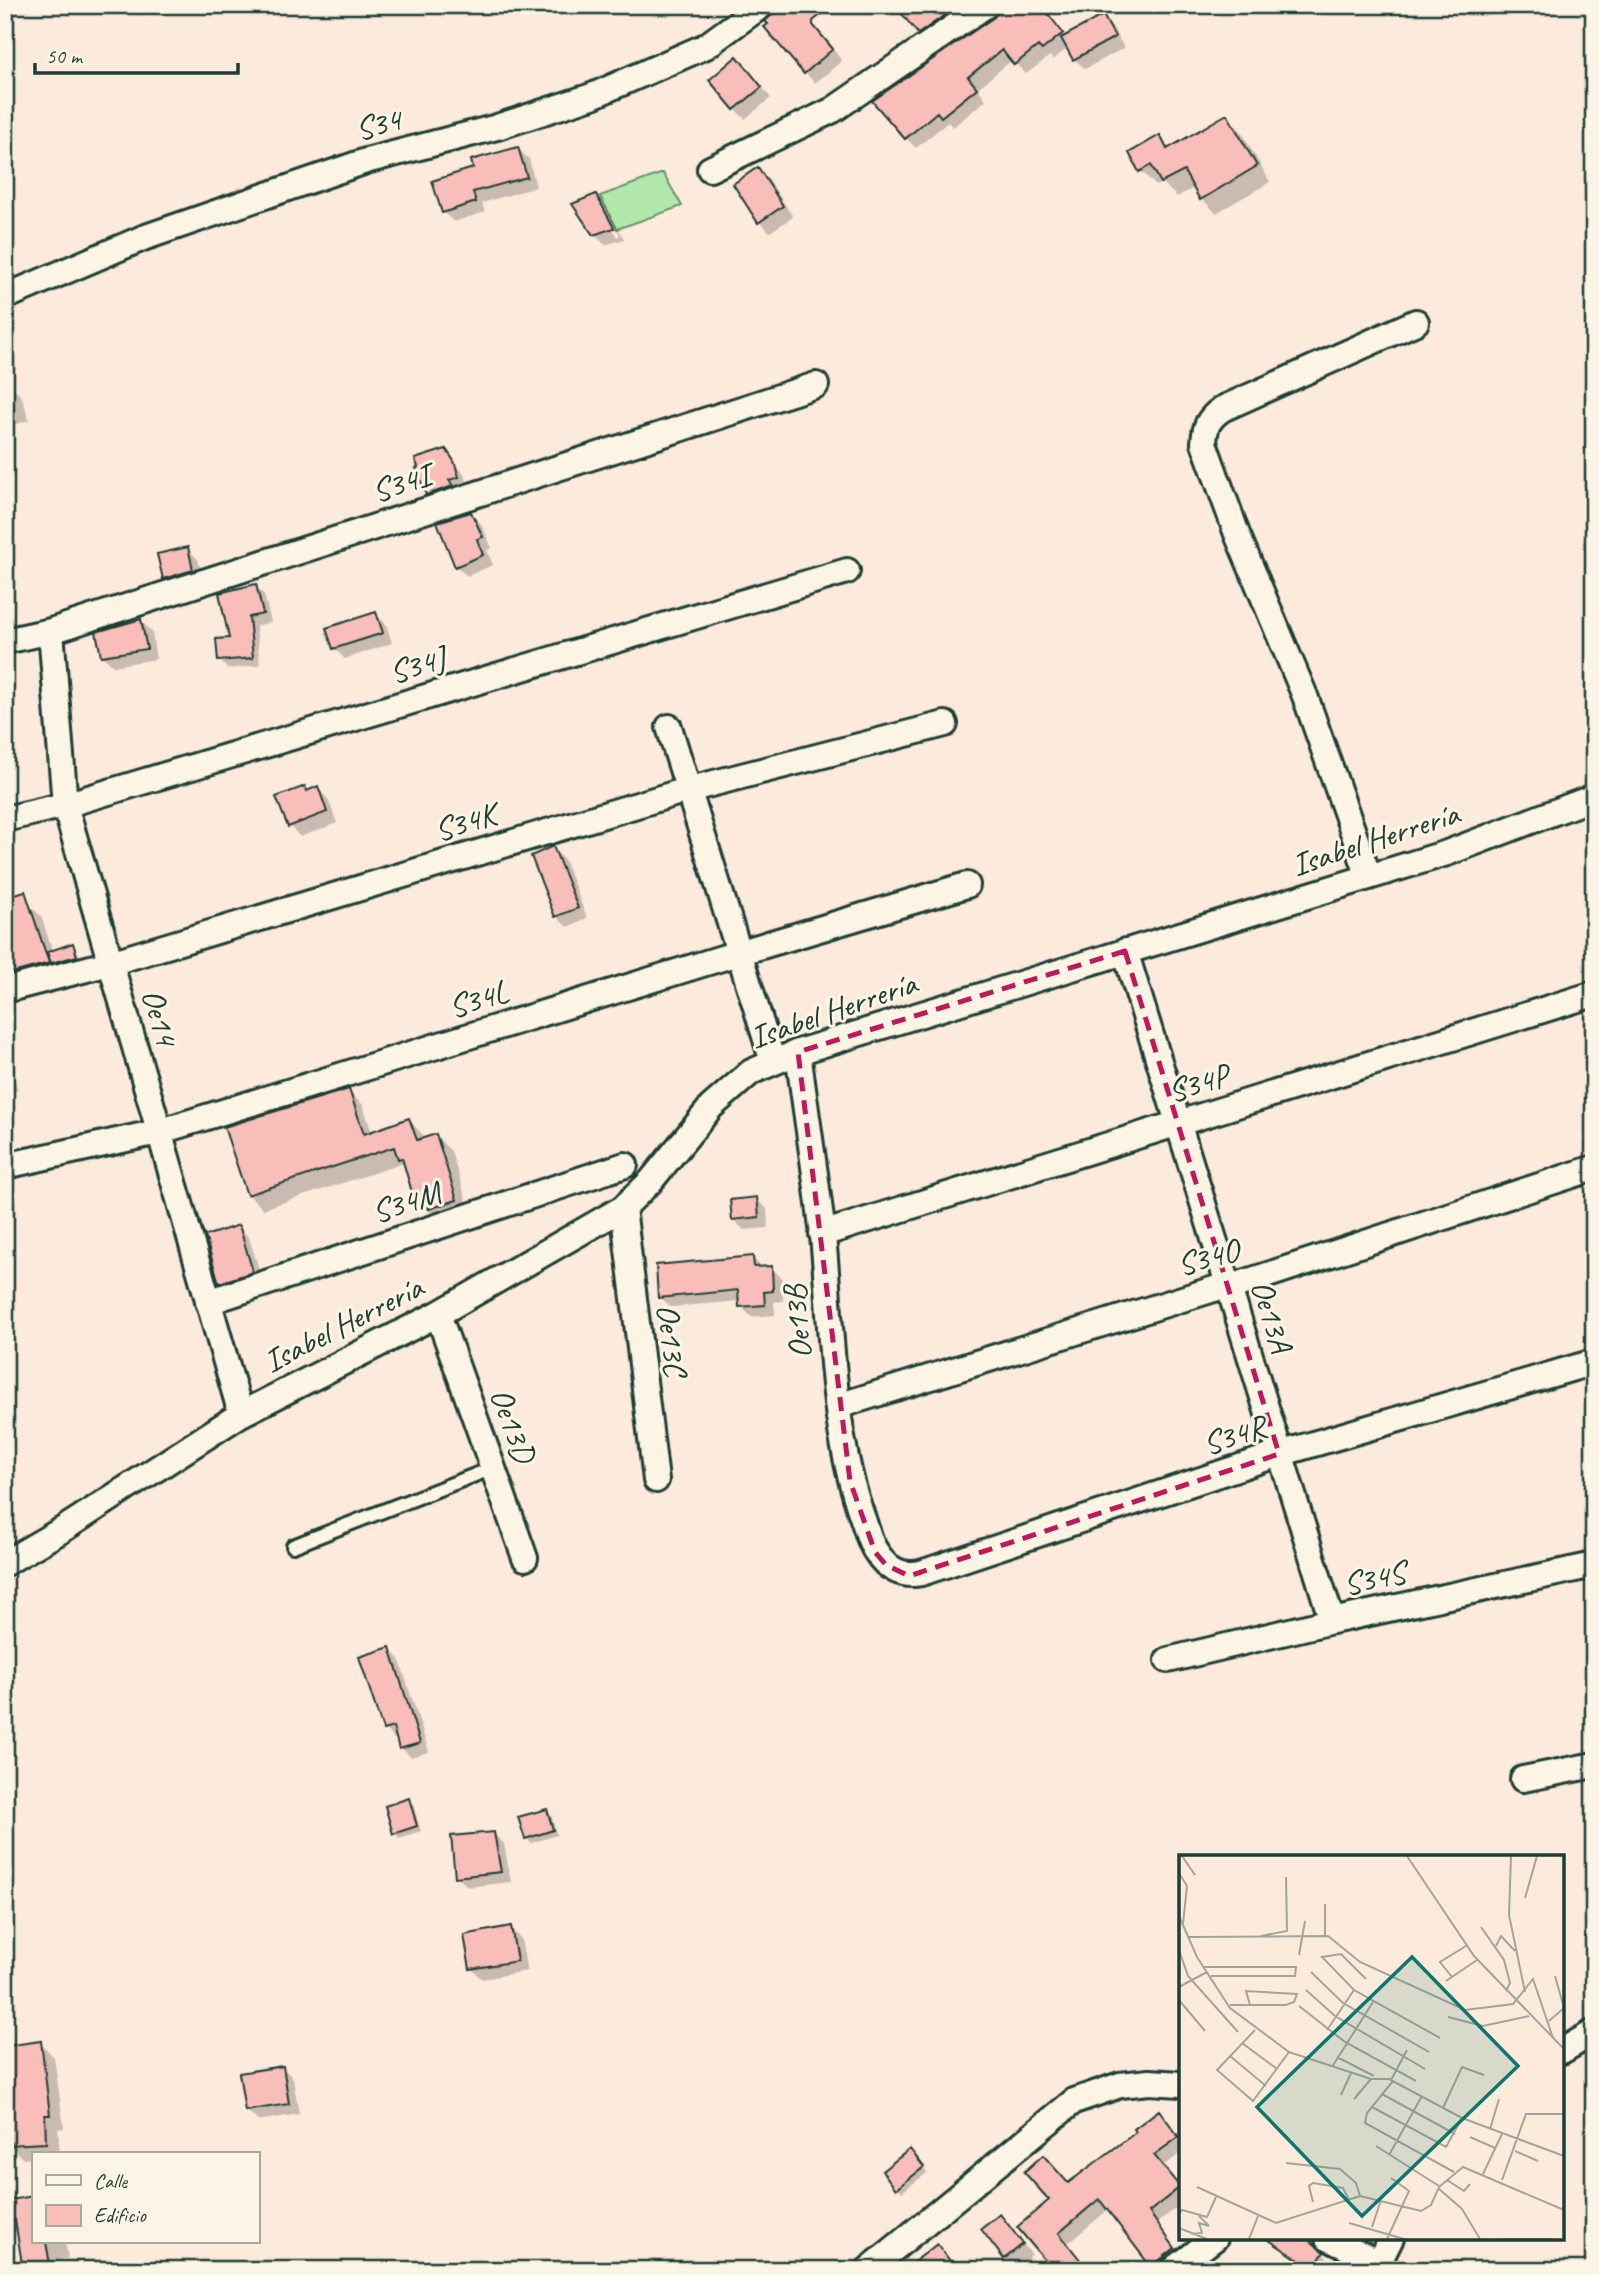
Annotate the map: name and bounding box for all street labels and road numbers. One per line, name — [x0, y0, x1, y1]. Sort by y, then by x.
street label: S34 — [350, 97, 409, 150]
street label: S34I — [366, 452, 442, 512]
street label: S34J — [384, 635, 455, 693]
street label: S34K — [429, 791, 507, 851]
street label: Isabel Herrería — [1286, 791, 1466, 886]
street label: Isabel Herrería — [744, 961, 924, 1058]
street label: S34L — [443, 970, 514, 1028]
street label: Oe14 — [132, 984, 189, 1053]
street label: S34P — [1163, 1053, 1238, 1112]
street label: S34M — [366, 1170, 449, 1233]
street label: S34O — [1173, 1228, 1247, 1285]
street label: Isabel Herrería — [256, 1265, 432, 1382]
street label: Oe13A — [1241, 1275, 1303, 1359]
street label: Oe13B — [773, 1282, 821, 1361]
street label: Oe13C — [647, 1302, 698, 1382]
street label: Oe13D — [480, 1382, 547, 1471]
street label: S34R — [1197, 1404, 1275, 1465]
street label: S34S — [1339, 1550, 1414, 1605]

